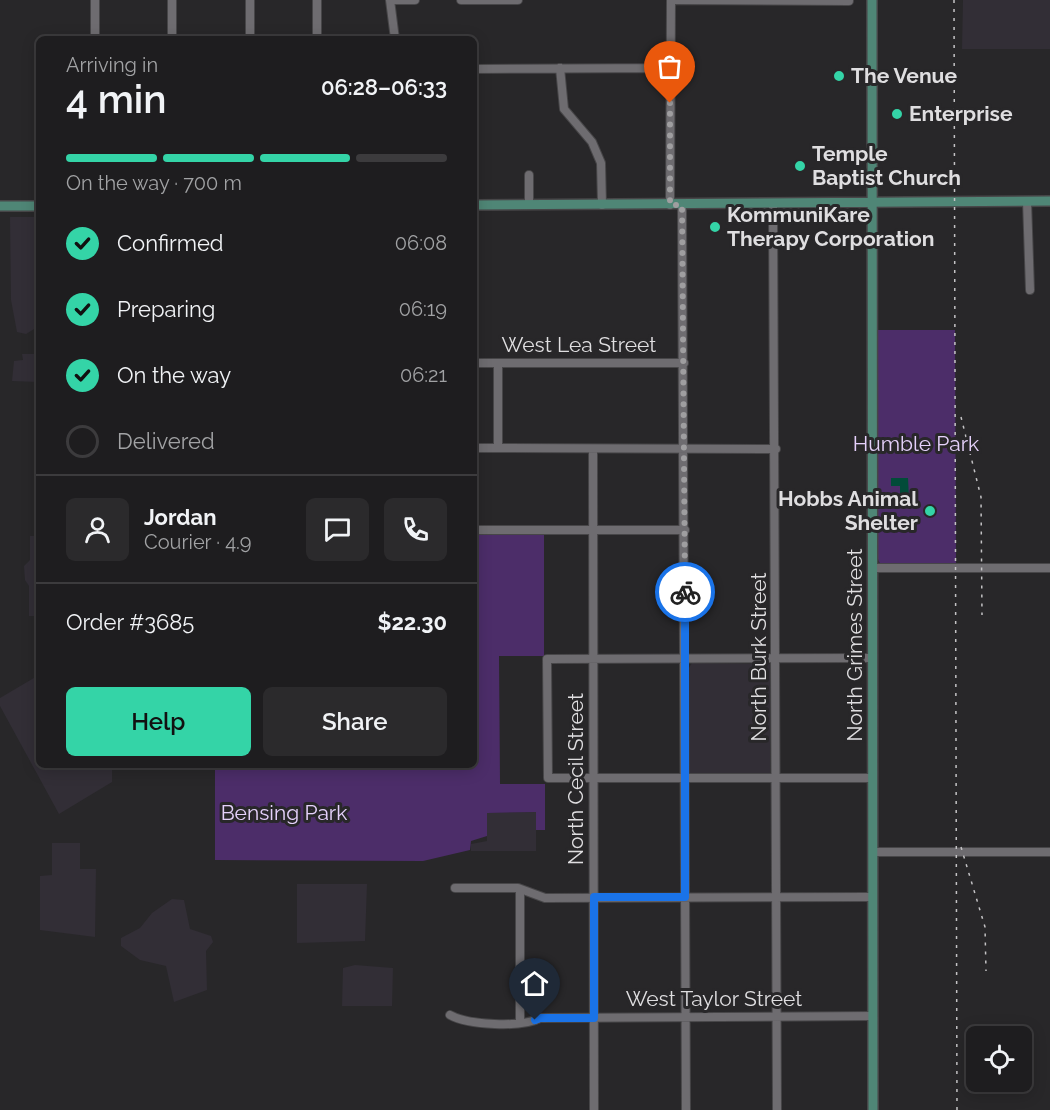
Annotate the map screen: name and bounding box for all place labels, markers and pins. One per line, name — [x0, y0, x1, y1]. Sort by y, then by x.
pin — [644, 41, 695, 103]
place label: The Venue — [851, 63, 958, 88]
marker: The Venue — [832, 69, 846, 83]
place label: Enterprise — [909, 101, 1013, 126]
marker: Enterprise — [890, 107, 904, 121]
place label: Temple Baptist Church — [812, 141, 961, 190]
marker: Temple Baptist Church — [793, 159, 807, 173]
place label: KommuniKare Therapy Corporation — [727, 202, 934, 251]
marker: KommuniKare Therapy Corporation — [708, 220, 722, 234]
place label: Hobbs Animal Shelter — [778, 486, 918, 535]
marker: Hobbs Animal Shelter — [923, 504, 937, 518]
pin — [509, 958, 560, 1020]

